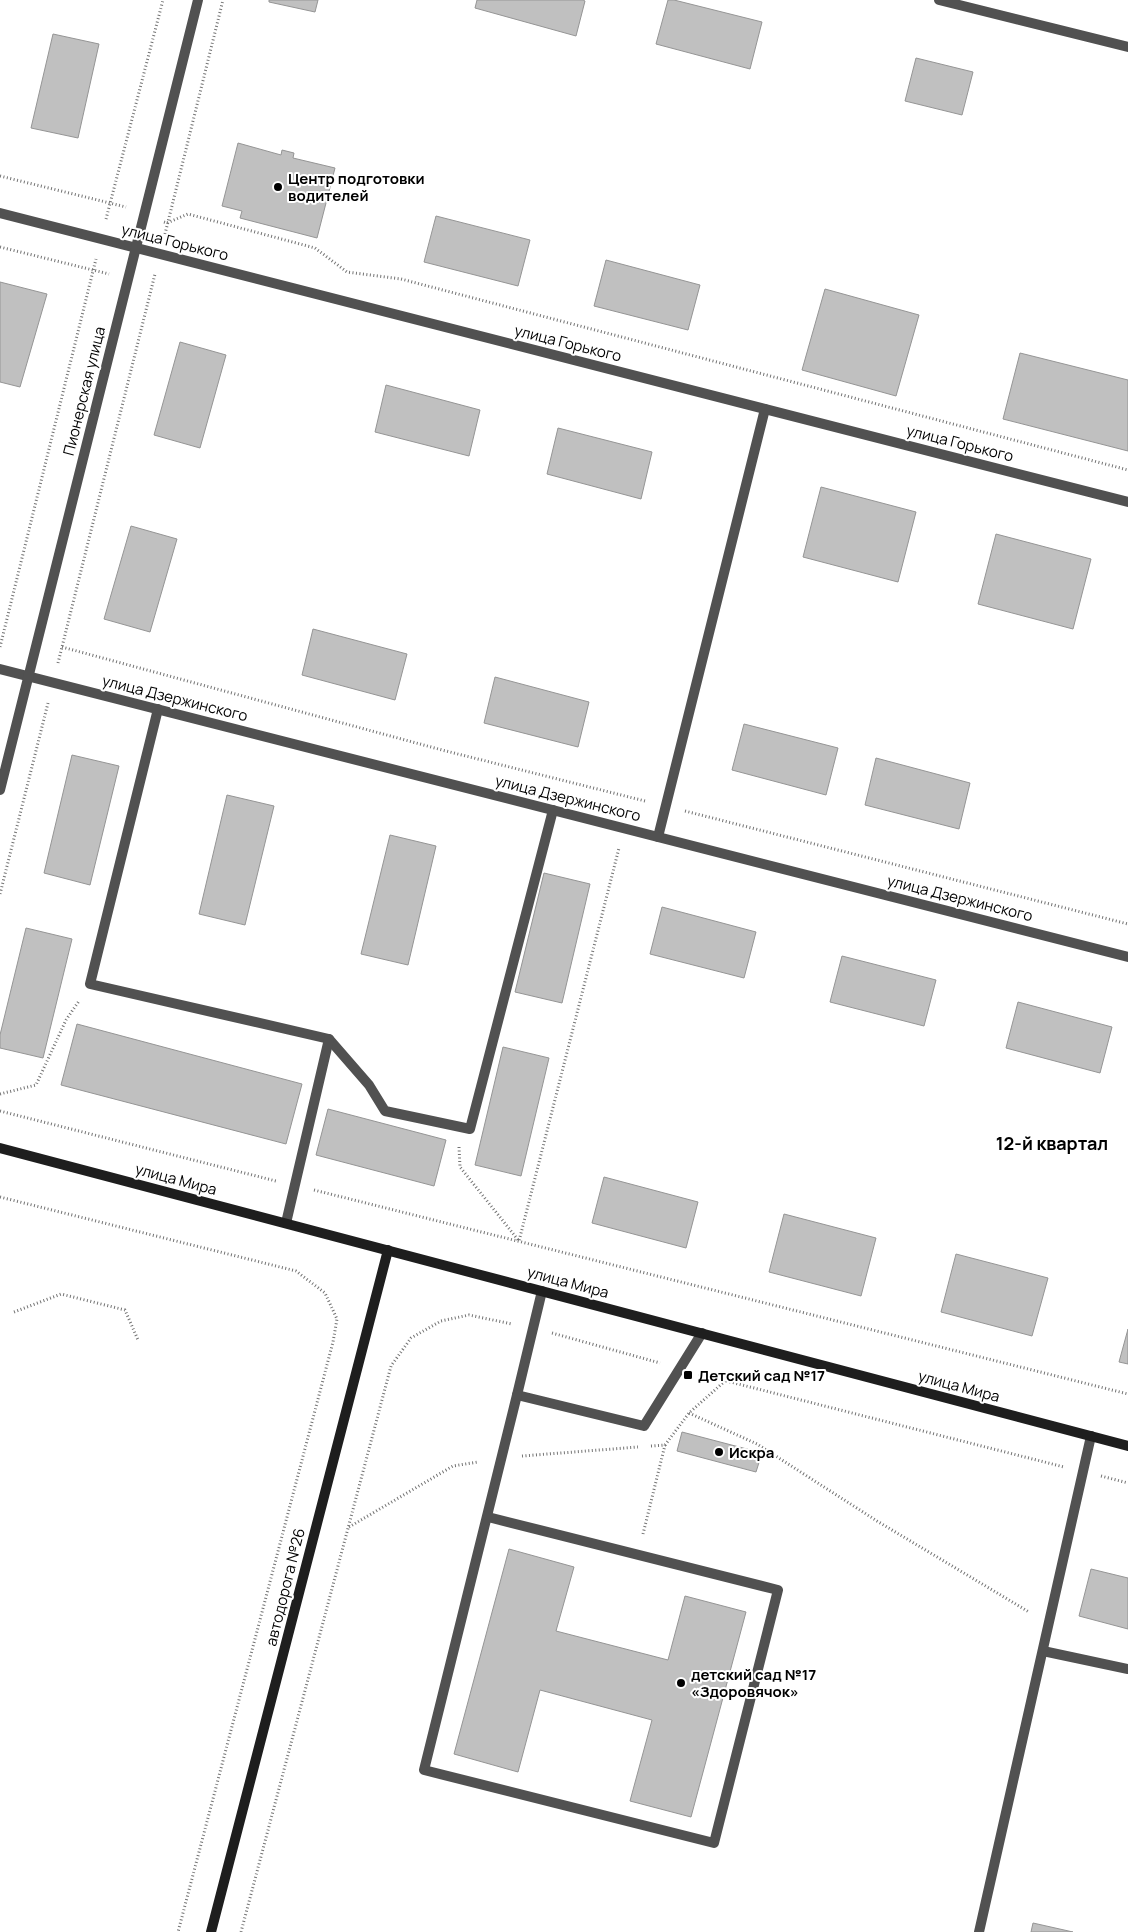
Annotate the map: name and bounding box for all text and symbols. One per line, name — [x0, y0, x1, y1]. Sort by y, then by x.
place label: Центр подготовки водителей — [288, 168, 425, 206]
marker: Центр подготовки водителей — [272, 181, 284, 193]
street label: улица Горького — [119, 219, 231, 265]
street label: улица Горького — [512, 320, 624, 366]
street label: Пионерская улица — [58, 324, 110, 458]
street label: улица Горького — [904, 420, 1016, 466]
street label: улица Дзержинского — [100, 670, 250, 726]
street label: улица Дзержинского — [493, 770, 643, 826]
street label: улица Дзержинского — [885, 870, 1035, 926]
district label: 12-й квартал — [996, 1131, 1108, 1155]
street label: улица Мира — [133, 1158, 219, 1200]
street label: улица Мира — [525, 1261, 611, 1303]
place label: Детский сад №17 — [698, 1365, 825, 1386]
street label: улица Мира — [916, 1365, 1002, 1407]
marker: Детский сад №17 — [682, 1369, 694, 1381]
place label: Искра — [729, 1442, 774, 1463]
marker: Искра — [713, 1446, 725, 1458]
street label: автодорога №26 — [260, 1526, 310, 1648]
place label: детский сад №17 «Здоровячок» — [691, 1664, 816, 1702]
marker: детский сад №17 «Здоровячок» — [675, 1677, 687, 1689]

